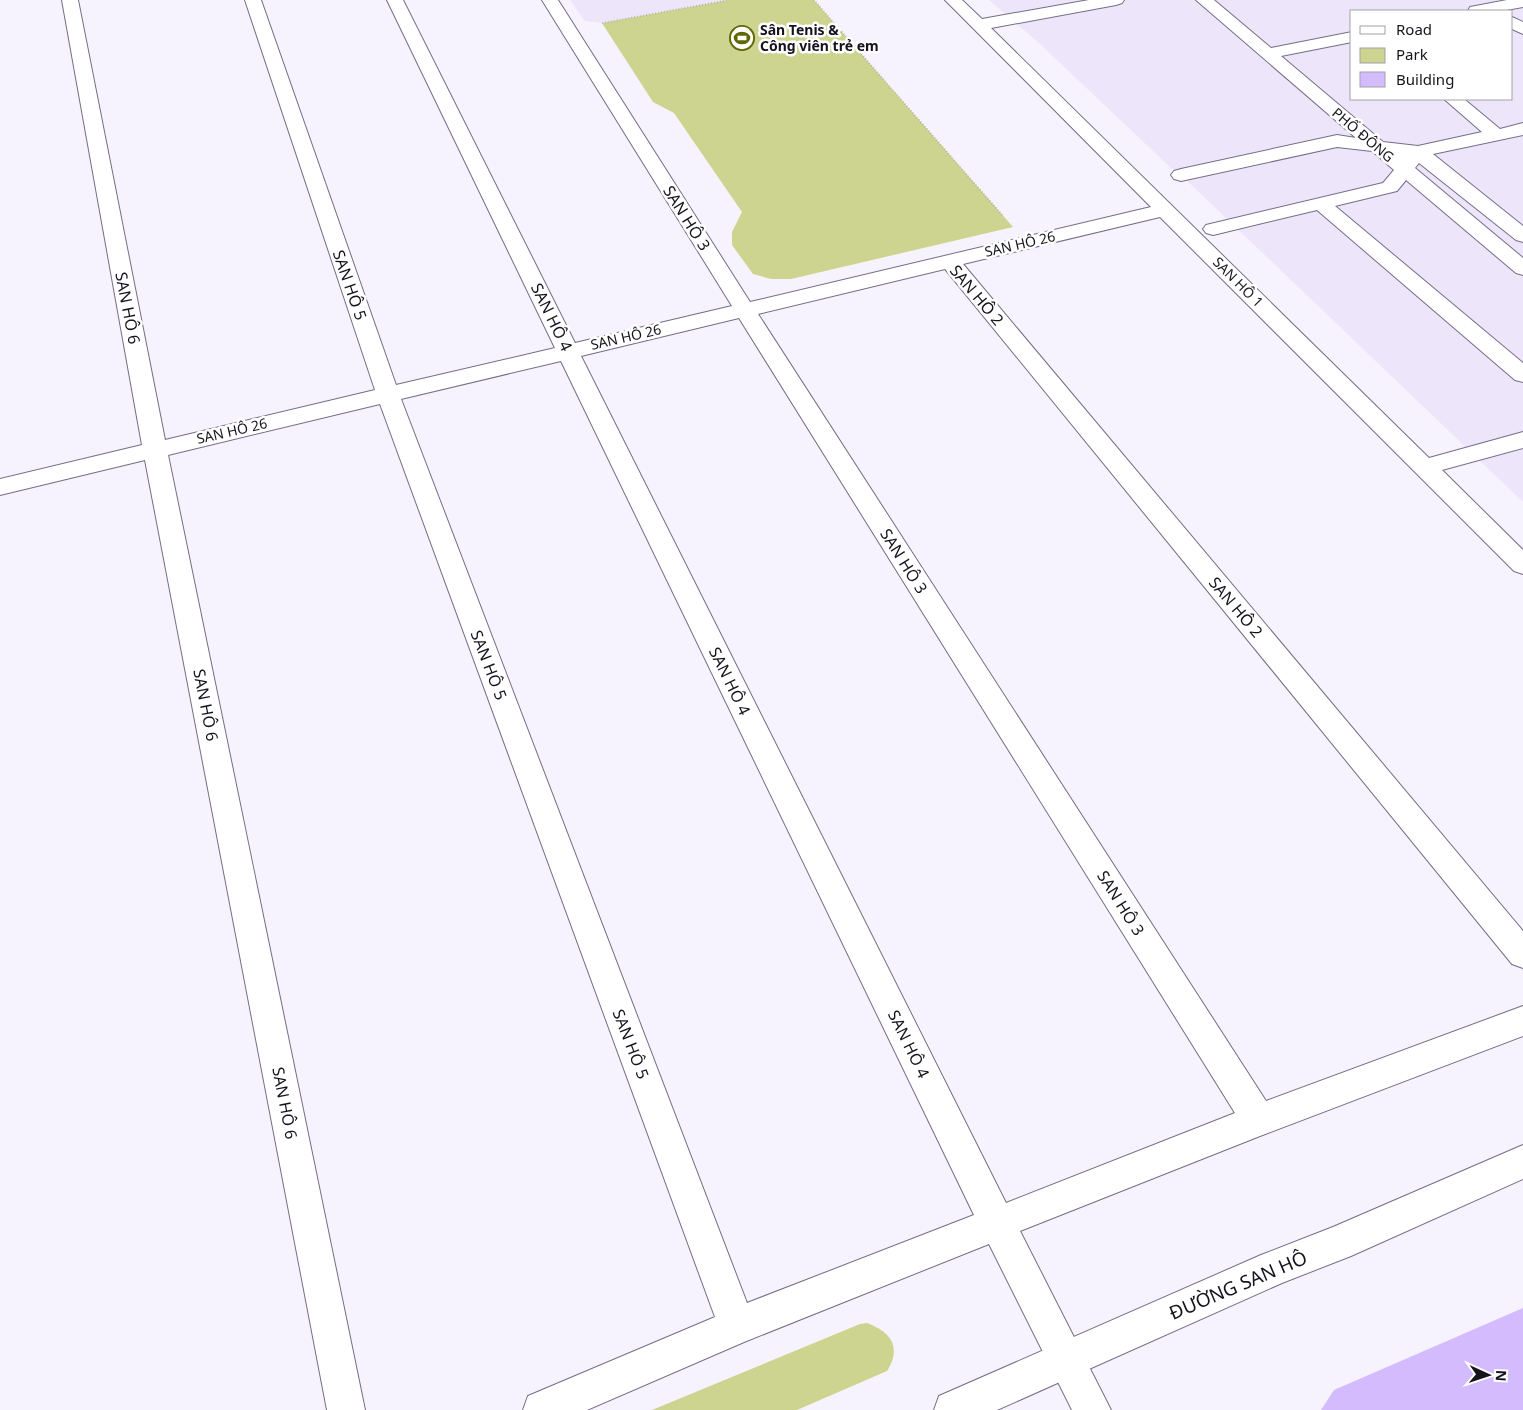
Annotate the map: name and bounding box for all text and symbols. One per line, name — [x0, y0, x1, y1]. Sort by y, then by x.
legend — [1350, 10, 1513, 100]
text: Road — [1396, 19, 1432, 39]
place label: Sân Tenis & Công viên trẻ em — [760, 20, 879, 55]
sports icon: Sân Tenis & Công viên trẻ em — [729, 25, 755, 51]
text: Park — [1396, 44, 1428, 64]
text: Building — [1396, 69, 1454, 89]
street label: PHỐ ĐÔNG — [1328, 103, 1398, 166]
street label: SAN HÔ 3 — [658, 181, 716, 255]
street label: SAN HÔ 26 — [983, 226, 1057, 261]
street label: SAN HÔ 5 — [328, 247, 372, 323]
street label: SAN HÔ 1 — [1209, 252, 1268, 311]
street label: SAN HÔ 2 — [945, 260, 1009, 330]
street label: SAN HÔ 6 — [110, 270, 146, 346]
street label: SAN HÔ 4 — [526, 279, 578, 355]
street label: SAN HÔ 26 — [589, 319, 663, 354]
street label: SAN HÔ 26 — [195, 413, 269, 448]
street label: SAN HÔ 3 — [875, 524, 933, 598]
street label: SAN HÔ 2 — [1204, 572, 1268, 642]
street label: SAN HÔ 5 — [466, 627, 512, 703]
street label: SAN HÔ 4 — [704, 643, 756, 719]
street label: SAN HÔ 6 — [188, 667, 224, 743]
street label: SAN HÔ 3 — [1092, 866, 1150, 940]
street label: SAN HÔ 5 — [608, 1006, 654, 1082]
street label: SAN HÔ 4 — [883, 1006, 935, 1082]
street label: SAN HÔ 6 — [267, 1065, 303, 1141]
street label: ĐƯỜNG SAN HÔ — [1165, 1244, 1311, 1326]
north arrow — [1463, 1350, 1513, 1400]
text: N — [1492, 1370, 1511, 1382]

